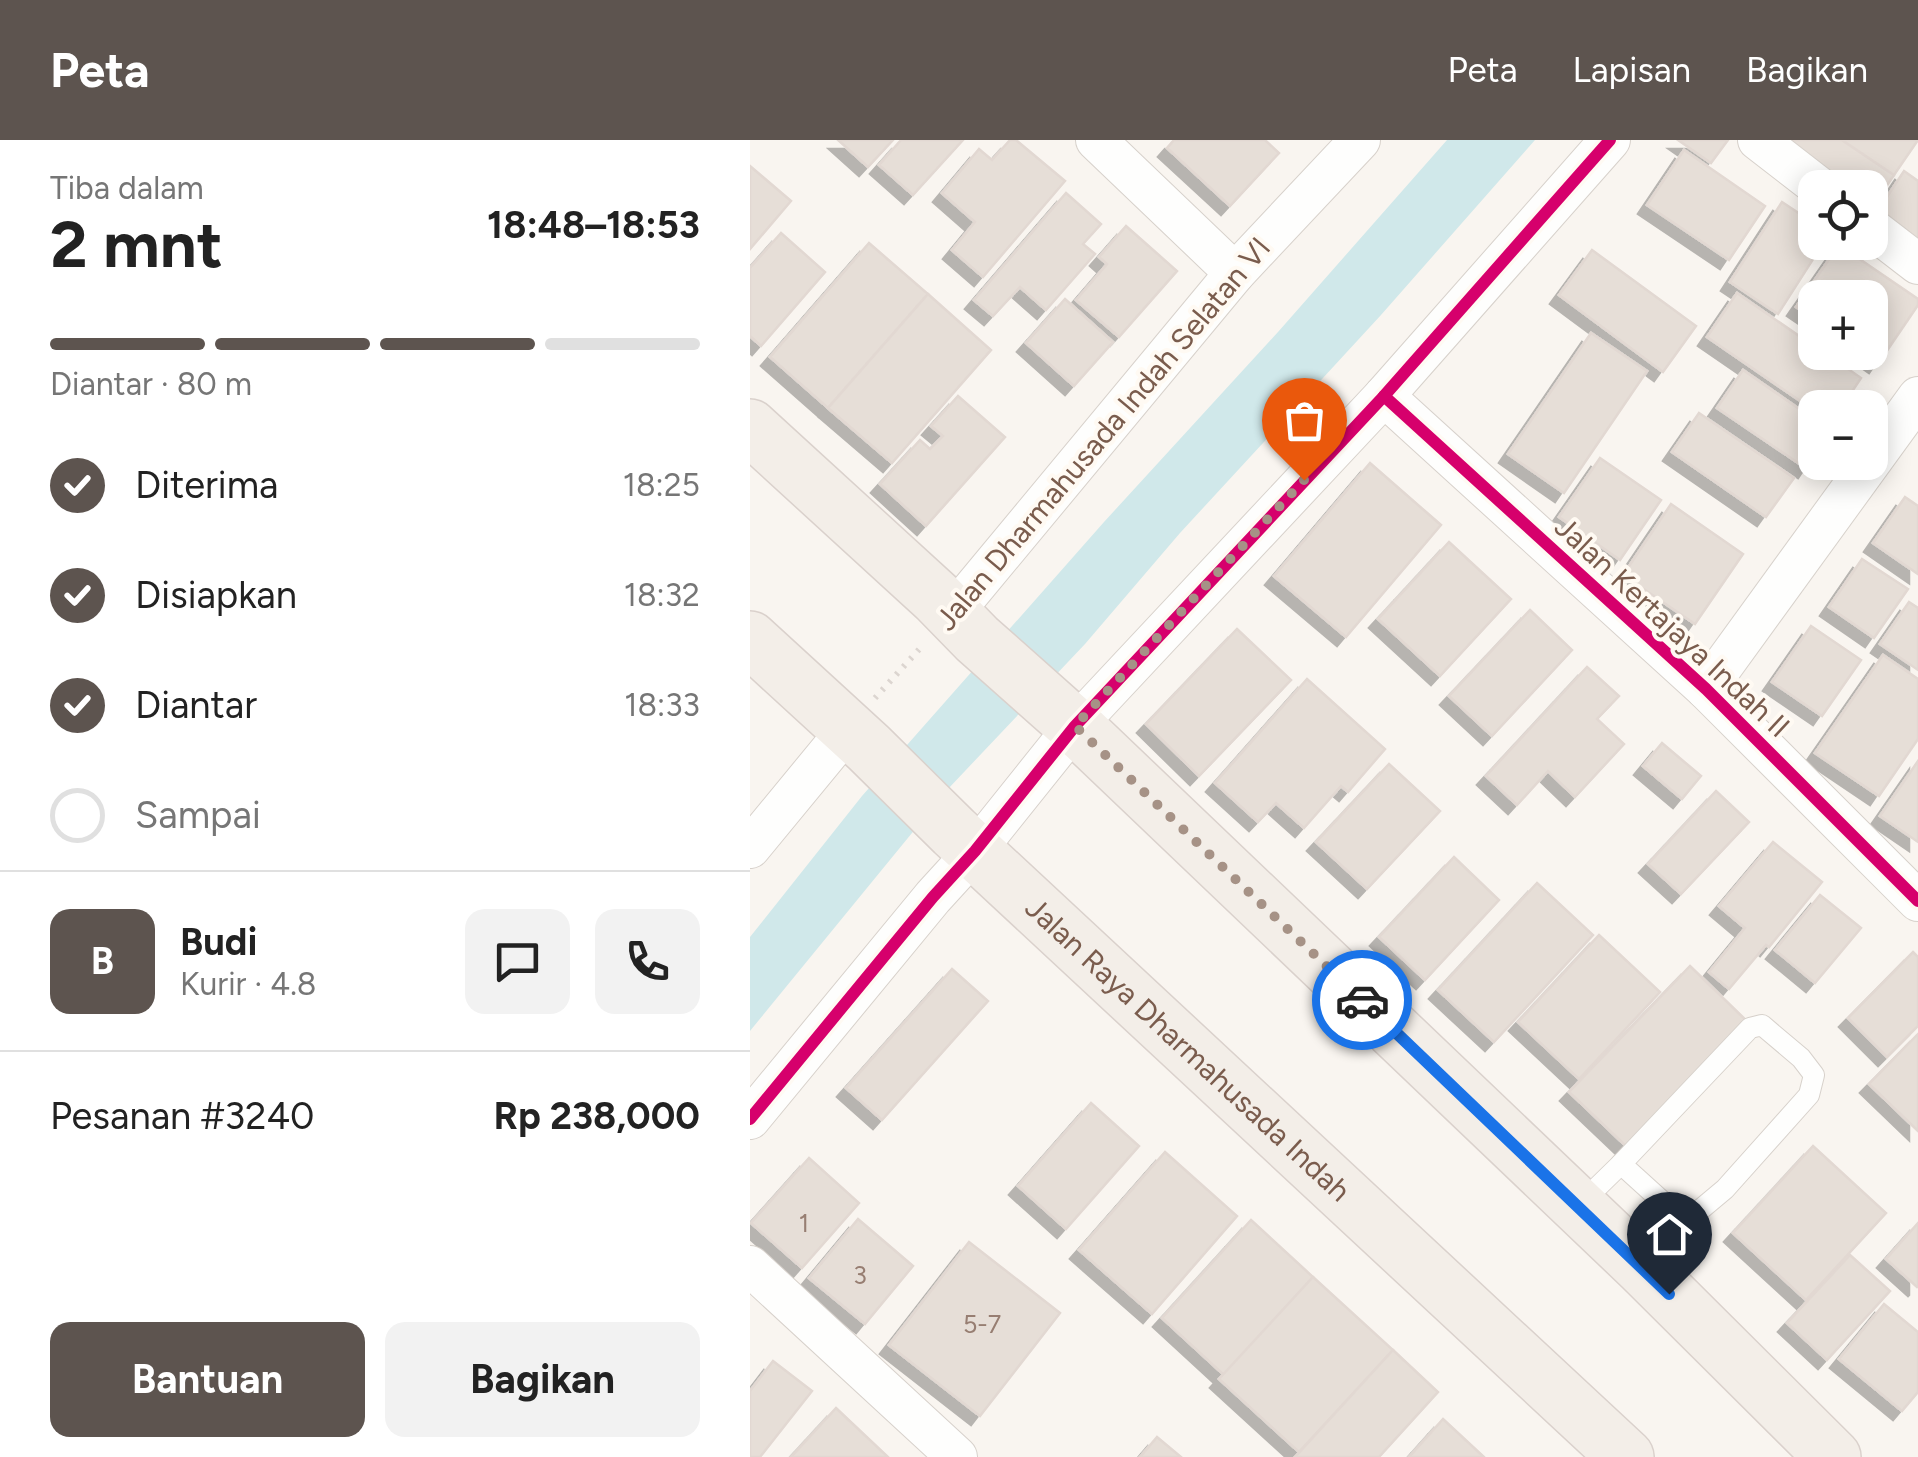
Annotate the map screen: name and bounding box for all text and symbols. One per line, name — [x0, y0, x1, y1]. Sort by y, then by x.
text: Peta — [50, 41, 150, 99]
text: Peta — [1448, 49, 1518, 91]
text: Lapisan — [1573, 49, 1691, 91]
text: Bagikan — [1746, 49, 1868, 91]
text: Tiba dalam — [50, 169, 204, 207]
map controls — [1798, 170, 1888, 480]
button: locate — [1798, 170, 1888, 260]
text: 18:48–18:53 — [487, 202, 700, 248]
text: 2 mnt — [50, 205, 223, 283]
street label: Jalan Dharmahusada Indah Selatan VI — [927, 230, 1278, 638]
button: + — [1798, 280, 1888, 370]
text: Diantar · 80 m — [50, 365, 252, 403]
pin — [1262, 378, 1347, 481]
button: − — [1798, 390, 1888, 480]
icon: bag — [1277, 393, 1332, 448]
icon: check — [50, 458, 105, 513]
text: Diterima — [135, 462, 278, 508]
text: 18:25 — [623, 466, 700, 504]
street label: Jalan Kertajaya Indah II — [1547, 508, 1797, 745]
icon: check — [50, 568, 105, 623]
text: Disiapkan — [135, 572, 297, 618]
text: 18:32 — [624, 576, 700, 614]
icon: check — [50, 678, 105, 733]
text: Diantar — [135, 682, 257, 728]
text: 18:33 — [624, 686, 700, 724]
text: Sampai — [135, 792, 261, 838]
street label: Jalan Raya Dharmahusada Indah — [1018, 889, 1358, 1209]
button: chat — [465, 909, 570, 1014]
button: phone — [595, 909, 700, 1014]
text: Budi — [180, 919, 257, 965]
text: B — [91, 938, 114, 984]
courier — [1312, 950, 1412, 1050]
text: Kurir · 4.8 — [180, 965, 316, 1003]
icon: car — [1335, 973, 1390, 1028]
text: Pesanan #3240 — [50, 1093, 314, 1139]
text: Rp 238,000 — [494, 1093, 700, 1139]
pin — [1627, 1192, 1712, 1295]
icon: home — [1642, 1207, 1697, 1262]
house number: 1 — [799, 1208, 809, 1238]
house number: 3 — [853, 1260, 867, 1290]
house number: 5-7 — [963, 1309, 1001, 1339]
button: Bantuan — [50, 1322, 365, 1437]
button: Bagikan — [385, 1322, 700, 1437]

